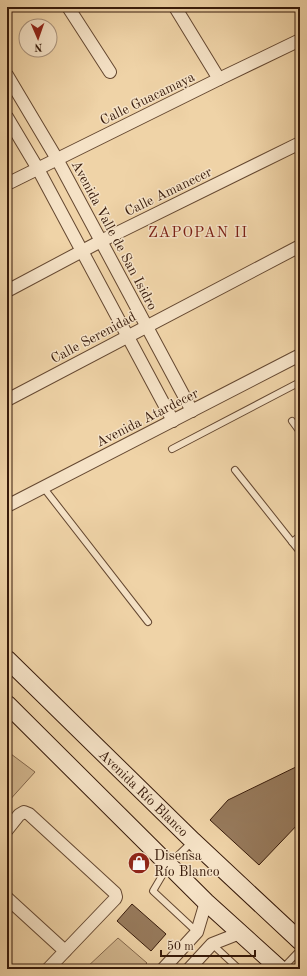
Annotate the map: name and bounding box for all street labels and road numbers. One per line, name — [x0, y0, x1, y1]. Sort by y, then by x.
street label: Calle Guacamaya — [98, 70, 197, 128]
street label: Avenida Valle de San Isidro — [69, 158, 160, 313]
street label: Calle Amanecer — [123, 165, 215, 219]
street label: Calle Serenidad — [49, 310, 138, 366]
street label: Avenida Atardecer — [94, 386, 201, 450]
street label: Avenida Río Blanco — [96, 748, 191, 840]

